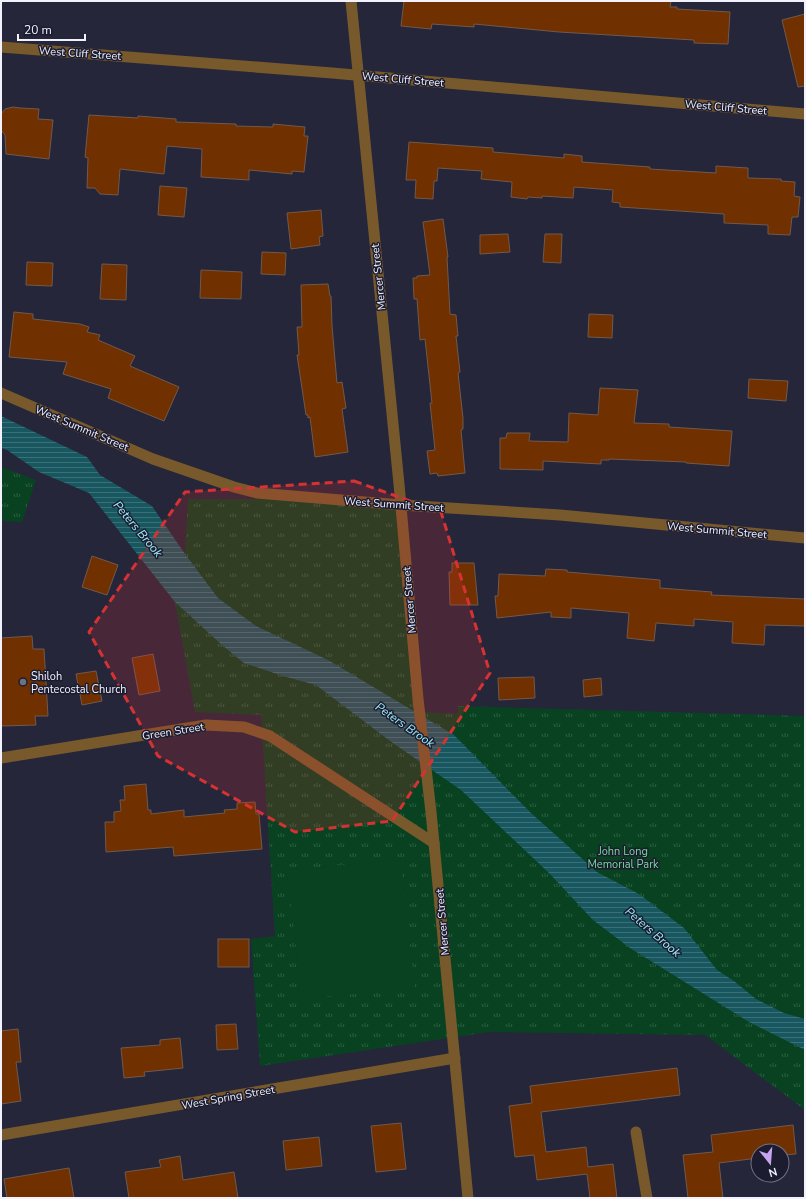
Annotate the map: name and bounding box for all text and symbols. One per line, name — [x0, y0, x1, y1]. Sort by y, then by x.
scale bar — [18, 16, 85, 42]
text: 20 m — [24, 22, 52, 38]
street label: West Cliff Street — [38, 43, 122, 64]
street label: West Cliff Street — [361, 68, 445, 91]
street label: West Cliff Street — [684, 96, 768, 119]
street label: Mercer Street — [368, 243, 389, 311]
street label: West Summit Street — [33, 402, 131, 455]
street label: West Summit Street — [343, 494, 445, 515]
water label: Peters Brook — [110, 497, 167, 561]
street label: West Summit Street — [666, 519, 768, 542]
street label: Mercer Street — [399, 566, 420, 634]
place label: Shiloh Pentecostal Church — [31, 669, 127, 697]
marker: Shiloh Pentecostal Church — [18, 677, 28, 687]
water label: Peters Brook — [372, 699, 439, 752]
street label: Green Street — [141, 719, 205, 744]
park label: John Long Memorial Park — [587, 844, 659, 872]
street label: Mercer Street — [432, 888, 453, 956]
water label: Peters Brook — [622, 903, 685, 961]
street label: West Spring Street — [180, 1082, 276, 1113]
north arrow — [750, 1143, 790, 1183]
text: N — [767, 1164, 779, 1180]

